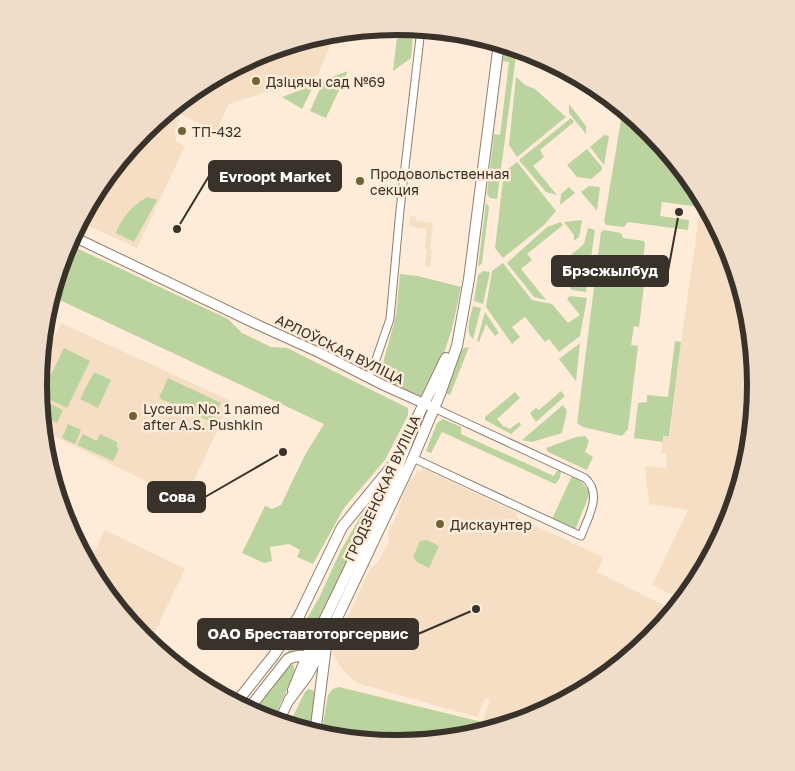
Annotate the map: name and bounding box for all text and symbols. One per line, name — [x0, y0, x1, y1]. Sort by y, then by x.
place label: Дзіцячы сад №69 — [266, 73, 385, 90]
marker: Дзіцячы сад №69 — [250, 75, 262, 87]
place label: ТП-432 — [192, 123, 241, 140]
marker: ТП-432 — [176, 125, 188, 137]
callout: Evroopt Market — [209, 161, 341, 191]
place label: Продовольственная секция — [370, 165, 510, 198]
text: Evroopt Market — [219, 167, 331, 185]
marker: Продовольственная секция — [354, 175, 366, 187]
callout: Брэсжылбуд — [552, 256, 668, 286]
text: Брэсжылбуд — [562, 261, 659, 279]
street label: АРЛОЎСКАЯ ВУЛІЦА — [273, 310, 408, 388]
place label: Lyceum No. 1 named after A.S. Pushkin — [143, 400, 280, 433]
marker: Lyceum No. 1 named after A.S. Pushkin — [127, 410, 139, 422]
street label: ГРОДЗЕНСКАЯ ВУЛІЦА — [341, 412, 424, 564]
callout: Сова — [148, 482, 205, 512]
text: Сова — [158, 487, 196, 505]
place label: Дискаунтер — [450, 516, 532, 533]
marker: Дискаунтер — [434, 518, 446, 530]
callout: ОАО Бреставтоторгсервис — [198, 619, 418, 649]
text: ОАО Бреставтоторгсервис — [208, 624, 409, 642]

